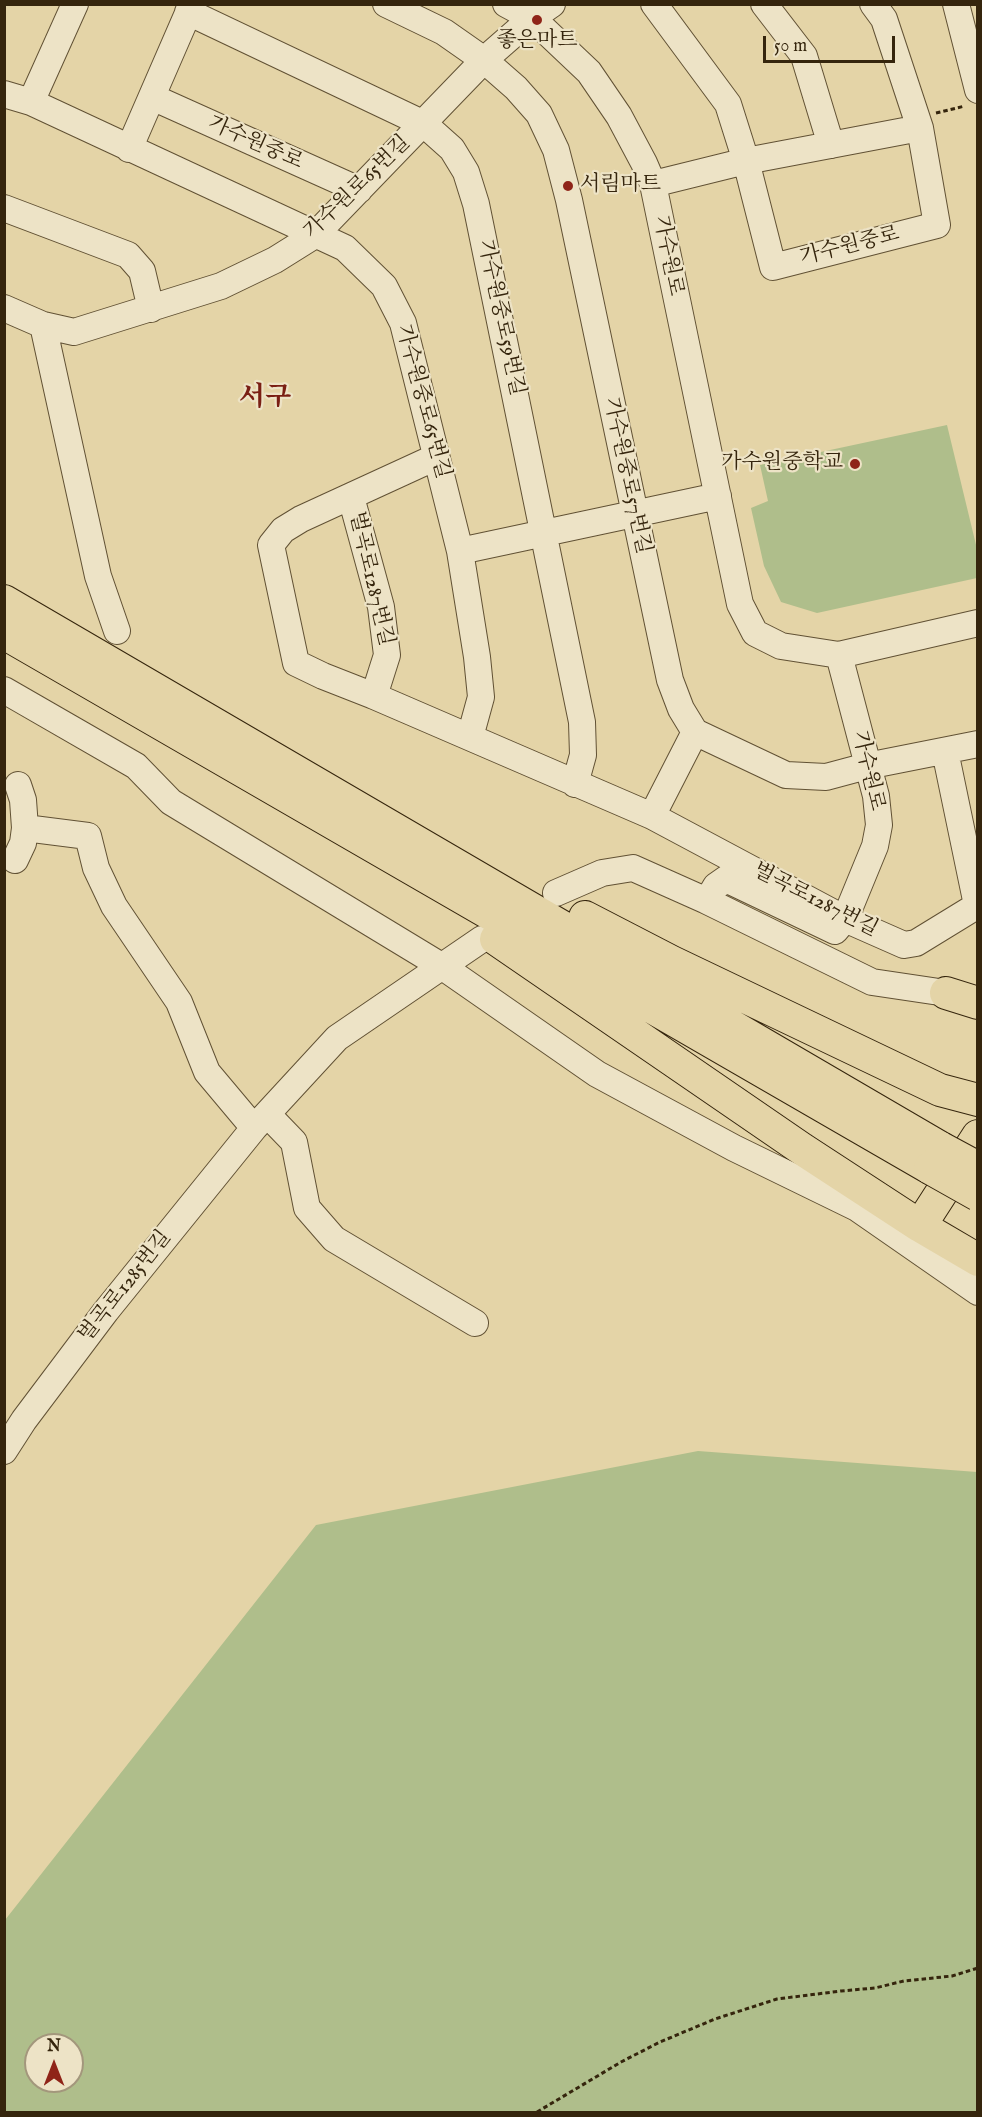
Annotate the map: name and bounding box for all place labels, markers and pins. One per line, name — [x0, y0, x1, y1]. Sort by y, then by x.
marker: 좋은마트 — [530, 13, 544, 27]
place label: 좋은마트 — [496, 29, 578, 55]
place label: 서림마트 — [580, 173, 661, 199]
marker: 서림마트 — [561, 179, 575, 193]
place label: 가수원중학교 — [721, 451, 843, 477]
marker: 가수원중학교 — [848, 457, 862, 471]

